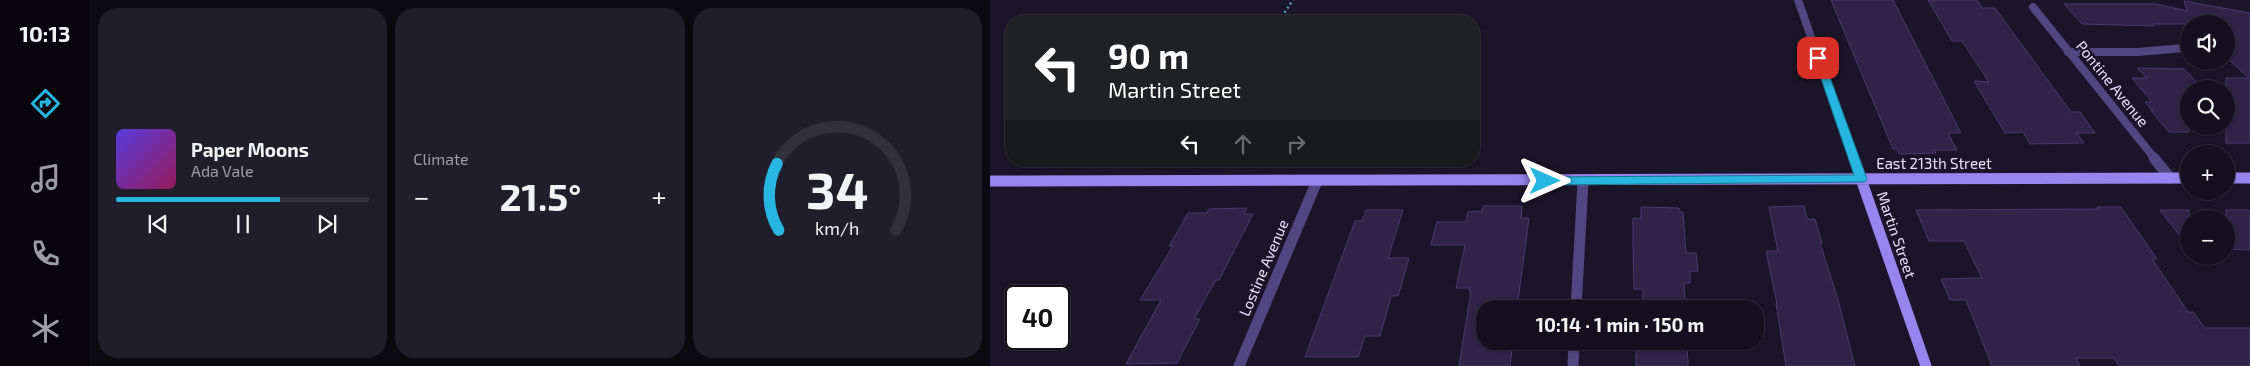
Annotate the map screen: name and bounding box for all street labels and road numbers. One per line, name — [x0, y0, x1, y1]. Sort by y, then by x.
street label: Pontine Avenue — [2073, 37, 2153, 130]
street label: East 213th Street — [1876, 154, 1992, 172]
street label: Martin Street — [1874, 189, 1920, 281]
street label: Lostine Avenue — [1235, 217, 1292, 319]

